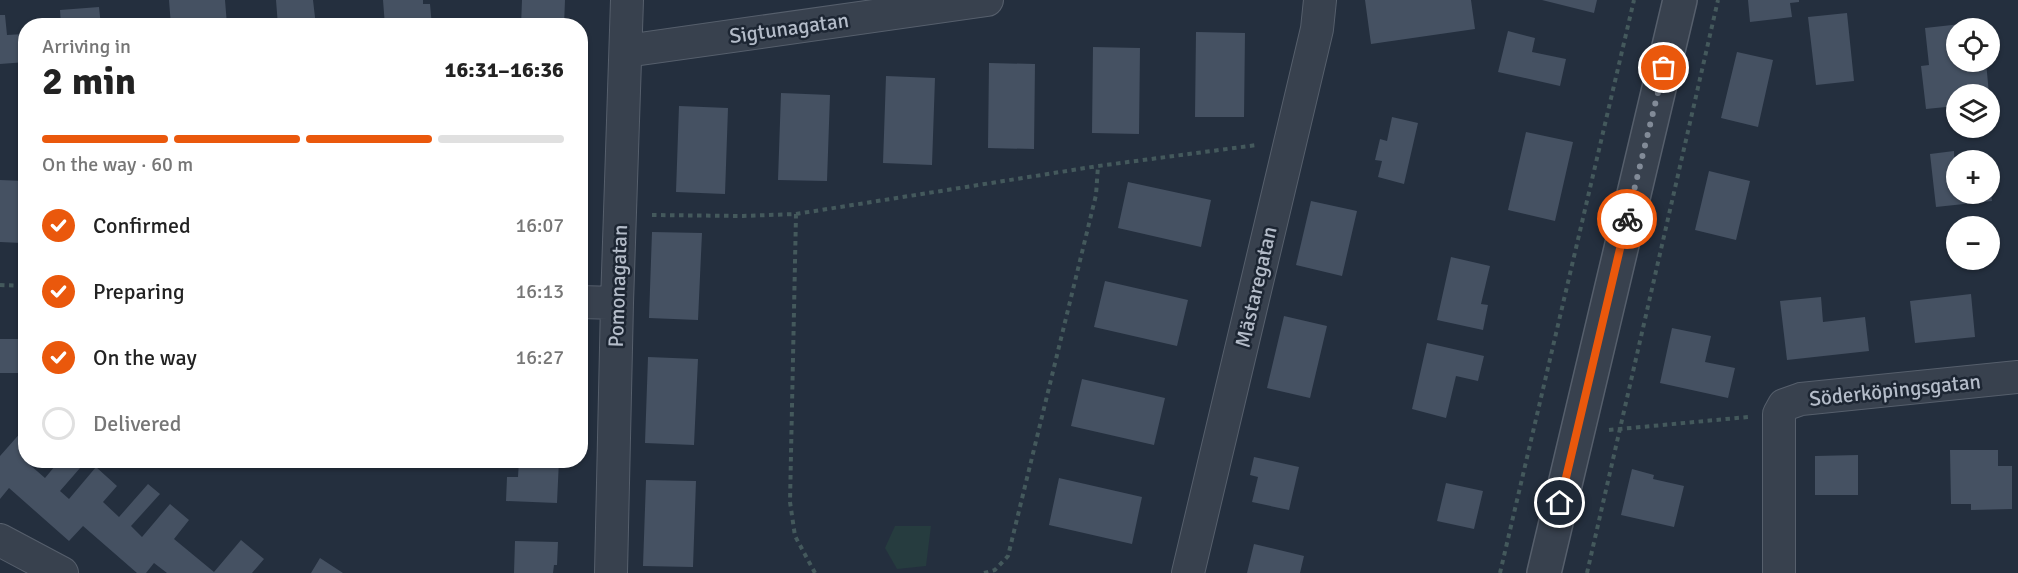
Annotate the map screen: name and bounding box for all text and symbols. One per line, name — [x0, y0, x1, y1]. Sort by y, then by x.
street label: Sigtunagatan — [728, 7, 850, 49]
map controls — [1946, 18, 2000, 270]
button: locate — [1946, 18, 2000, 72]
text: Arriving in — [42, 34, 131, 59]
pin — [1638, 42, 1689, 93]
icon: bag — [1647, 51, 1680, 84]
text: 16:31–16:36 — [445, 56, 564, 83]
text: 2 min — [42, 57, 136, 105]
button: layers — [1946, 84, 2000, 138]
button: + — [1946, 150, 2000, 204]
text: On the way · 60 m — [42, 152, 193, 177]
courier — [1597, 189, 1657, 249]
icon: bike — [1611, 203, 1644, 236]
icon: check — [42, 209, 75, 242]
text: Confirmed — [93, 212, 191, 239]
text: 16:07 — [515, 213, 564, 238]
button: − — [1946, 216, 2000, 270]
street label: Pomonagatan — [603, 224, 633, 348]
street label: Mästaregatan — [1229, 224, 1283, 350]
icon: check — [42, 275, 75, 308]
text: Preparing — [93, 278, 185, 305]
text: 16:13 — [515, 279, 564, 304]
icon: check — [42, 341, 75, 374]
text: On the way — [93, 344, 197, 371]
text: 16:27 — [515, 345, 564, 370]
street label: Söderköpingsgatan — [1808, 368, 1982, 412]
text: Delivered — [93, 410, 181, 437]
pin — [1534, 477, 1585, 528]
icon: home — [1543, 486, 1576, 519]

